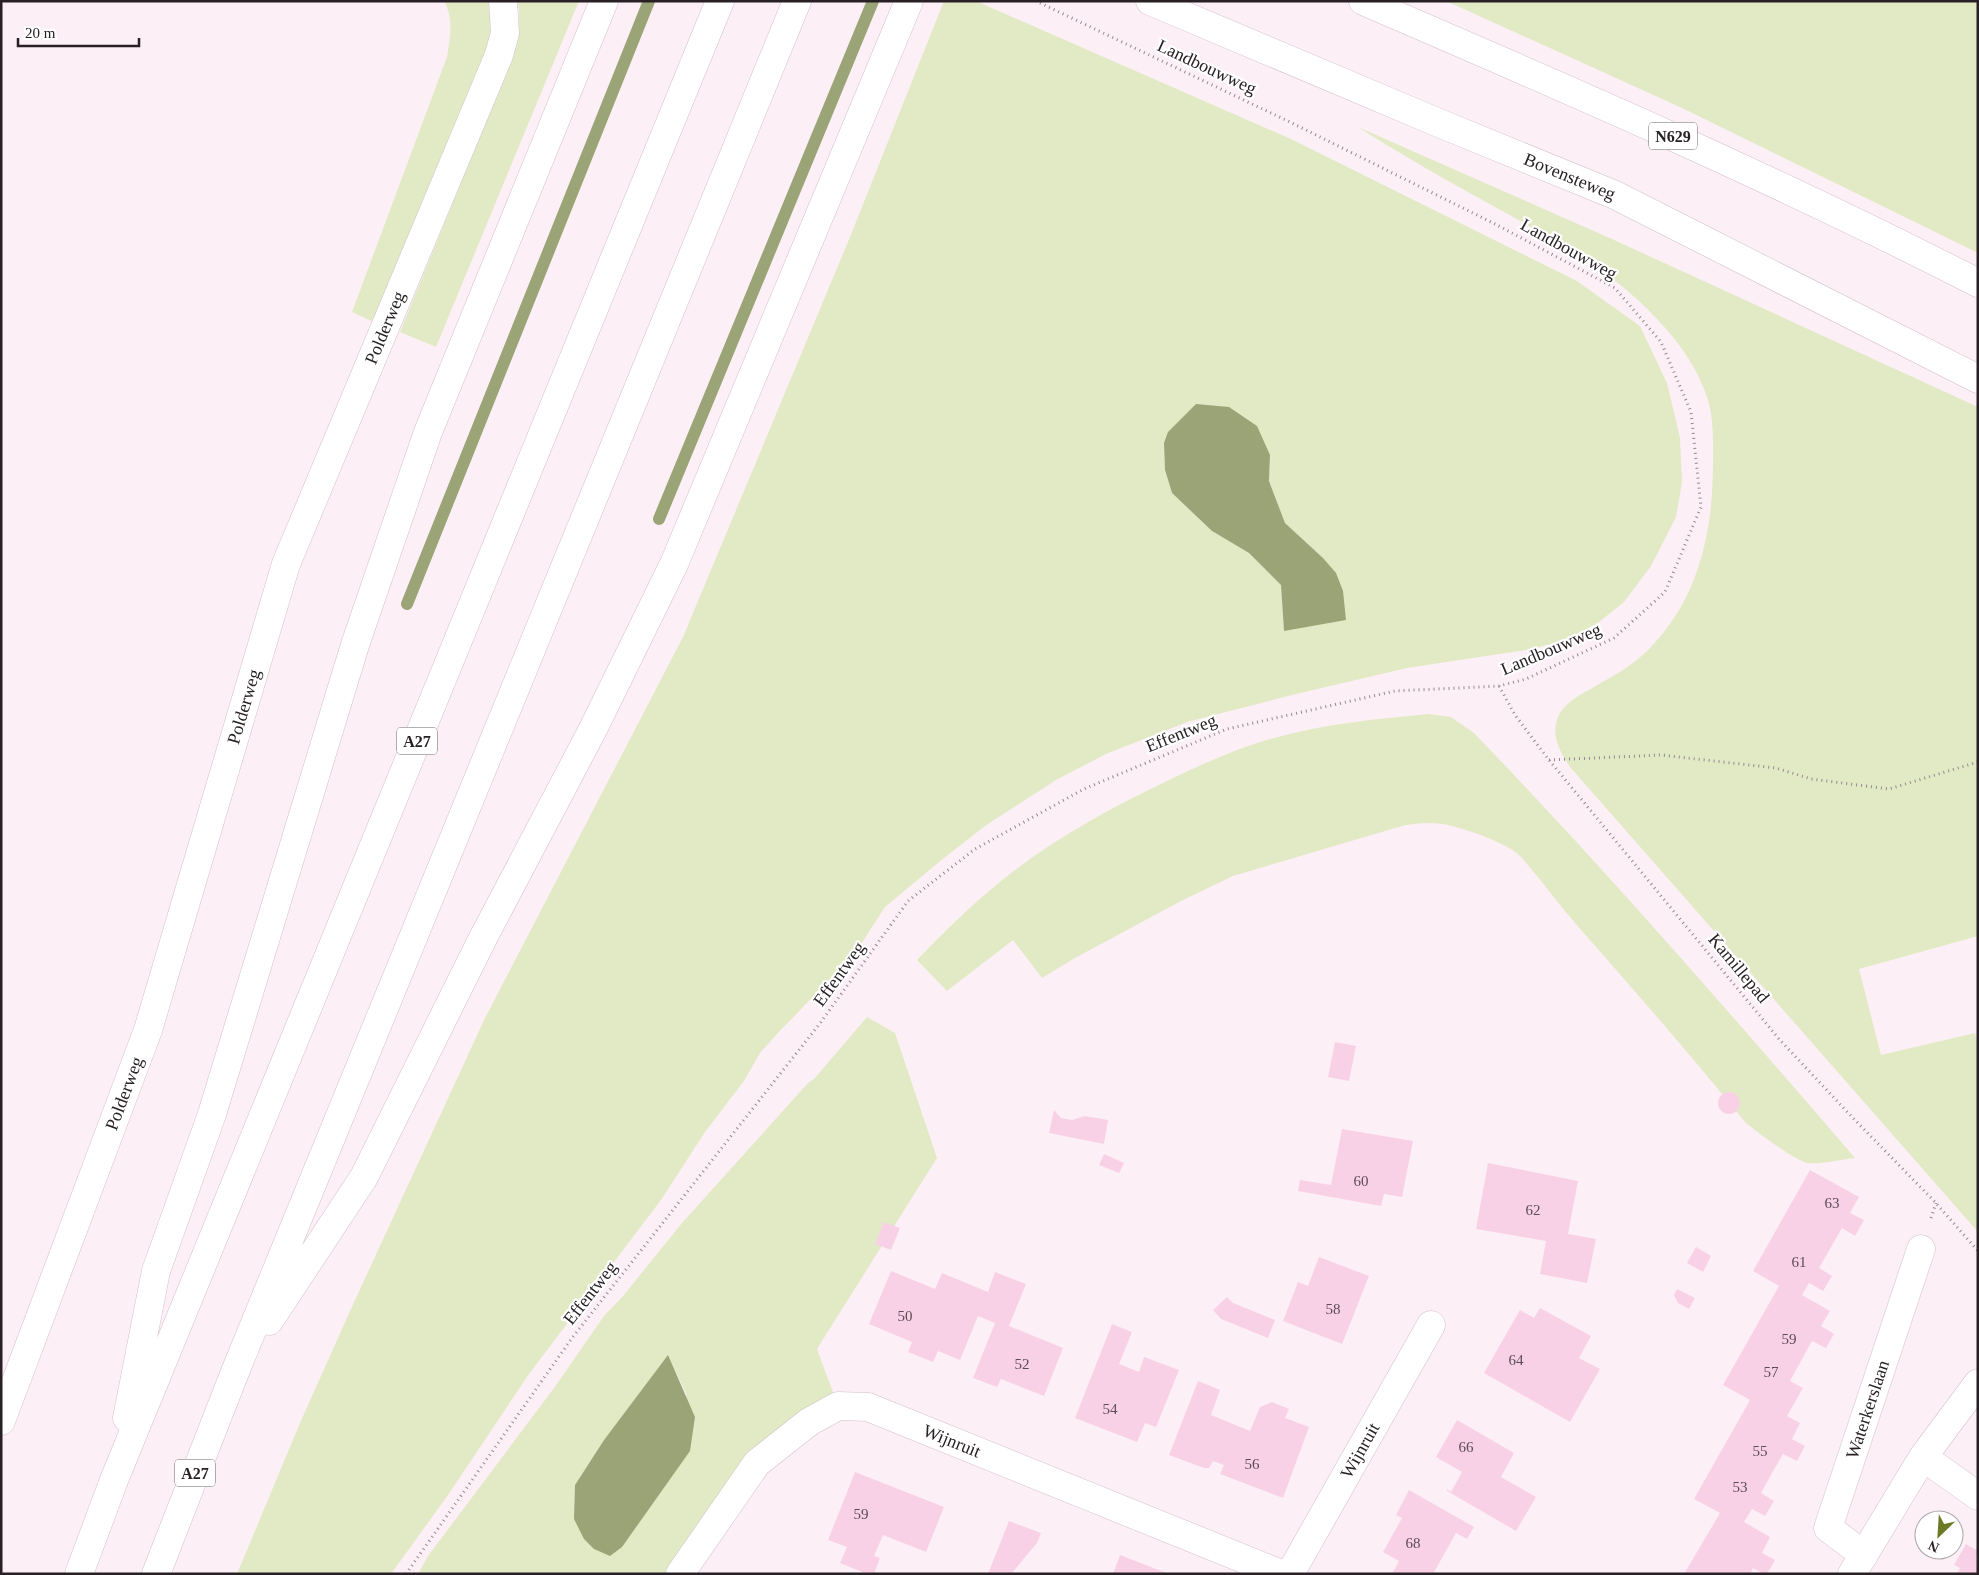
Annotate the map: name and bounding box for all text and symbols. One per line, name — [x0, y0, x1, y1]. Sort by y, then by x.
scale bar — [18, 15, 139, 47]
text: 20 m — [25, 25, 56, 41]
street label: Landbouwweg — [1154, 35, 1260, 99]
road number: N629 — [1649, 122, 1697, 150]
street label: Bovensteweg — [1521, 149, 1618, 204]
street label: Landbouwweg — [1517, 214, 1621, 284]
street label: Polderweg — [361, 288, 409, 367]
street label: Landbouwweg — [1498, 619, 1604, 679]
street label: Polderweg — [223, 667, 264, 746]
street label: Effentweg — [1143, 710, 1219, 756]
road number: A27 — [397, 728, 437, 754]
street label: Kamillepad — [1704, 929, 1774, 1007]
street label: Effentweg — [809, 938, 869, 1010]
street label: Polderweg — [101, 1054, 147, 1133]
house number: 60 — [1354, 1173, 1369, 1189]
house number: 63 — [1825, 1195, 1840, 1211]
house number: 62 — [1526, 1202, 1541, 1218]
house number: 61 — [1792, 1254, 1807, 1270]
street label: Effentweg — [559, 1257, 621, 1329]
house number: 58 — [1326, 1301, 1341, 1317]
house number: 50 — [898, 1308, 913, 1324]
house number: 59 — [1782, 1331, 1797, 1347]
house number: 64 — [1509, 1352, 1524, 1368]
house number: 52 — [1015, 1356, 1030, 1372]
street label: Waterkerslaan — [1842, 1358, 1893, 1461]
house number: 57 — [1764, 1364, 1779, 1380]
house number: 54 — [1103, 1401, 1118, 1417]
street label: Wijnruit — [1336, 1419, 1384, 1482]
street label: Wijnruit — [920, 1420, 984, 1462]
house number: 66 — [1459, 1439, 1474, 1455]
house number: 55 — [1753, 1443, 1768, 1459]
house number: 56 — [1245, 1456, 1260, 1472]
road number: A27 — [175, 1460, 215, 1486]
house number: 53 — [1733, 1479, 1748, 1495]
house number: 59 — [854, 1506, 869, 1522]
north arrow — [1914, 1510, 1964, 1560]
house number: 68 — [1406, 1535, 1421, 1551]
text: N — [1926, 1537, 1941, 1555]

